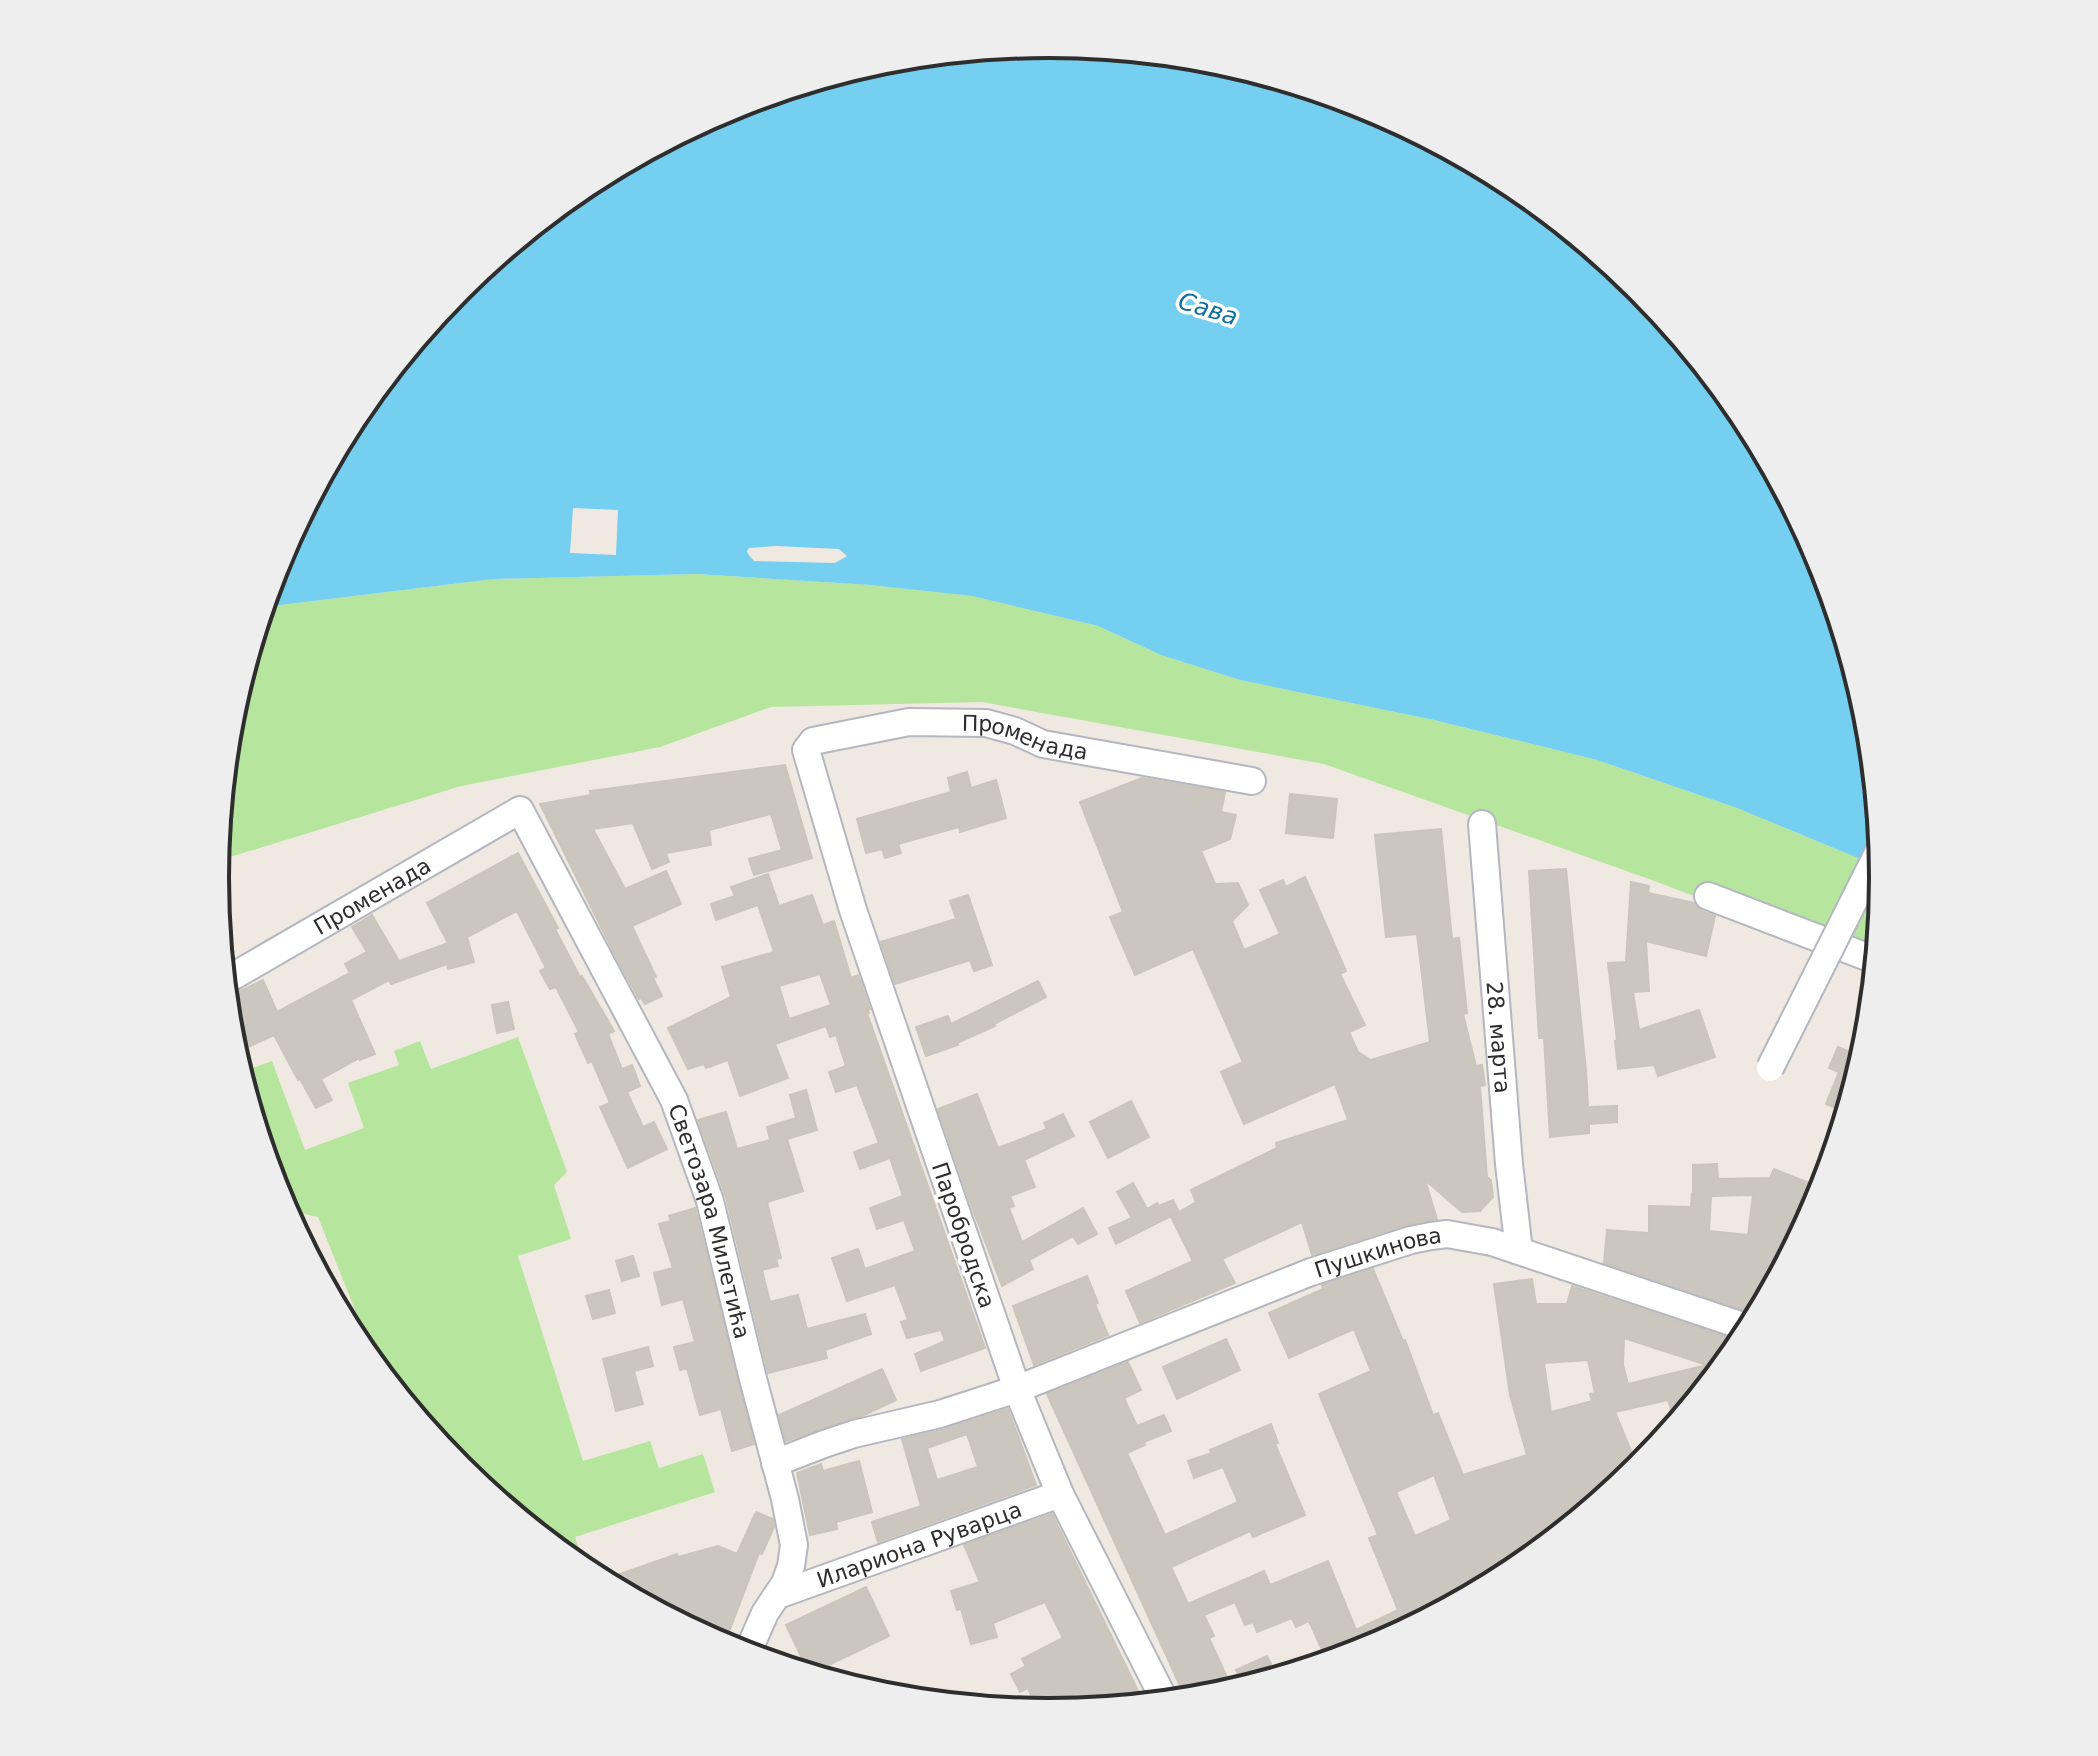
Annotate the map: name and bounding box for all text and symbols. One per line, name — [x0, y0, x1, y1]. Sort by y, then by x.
water label: Сава — [1175, 287, 1241, 331]
street label: Променада — [962, 711, 1090, 765]
street label: Променада — [310, 853, 435, 940]
street label: 28. марта — [1482, 980, 1515, 1094]
street label: Светозара Милетића — [663, 1101, 755, 1341]
street label: Паробродска — [927, 1159, 1000, 1311]
street label: Пушкинова — [1311, 1223, 1443, 1283]
street label: Илариона Руварца — [814, 1497, 1025, 1593]

